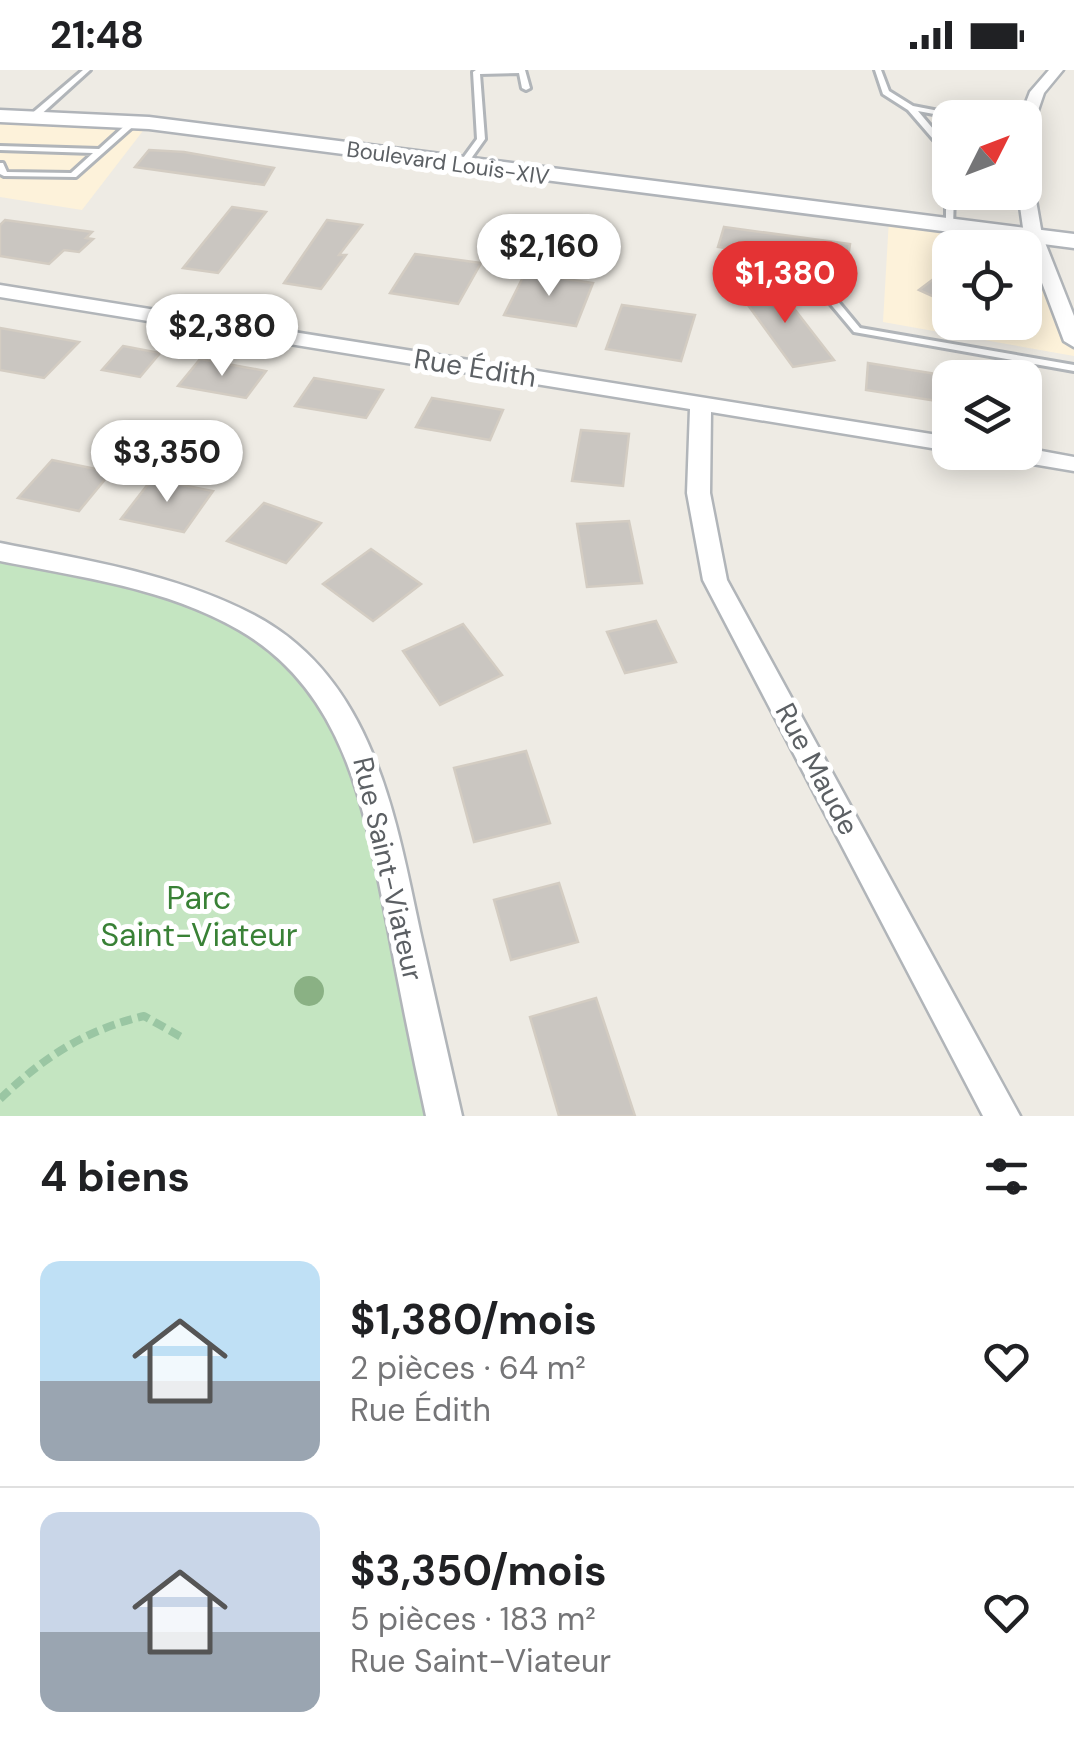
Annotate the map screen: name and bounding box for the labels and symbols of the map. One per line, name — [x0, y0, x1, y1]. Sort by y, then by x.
north arrow — [932, 100, 1042, 210]
street label: Boulevard Louis-XIV — [345, 134, 552, 192]
pin: $2,160 — [468, 214, 630, 299]
pin: $1,380 — [704, 241, 866, 326]
pin: $2,380 — [141, 294, 303, 379]
street label: Rue Édith — [411, 340, 539, 396]
pin: $3,350 — [86, 420, 248, 505]
street label: Rue Maude — [767, 697, 867, 841]
street label: Rue Saint-Viateur — [344, 754, 432, 984]
park label: Parc Saint-Viateur — [100, 877, 298, 956]

